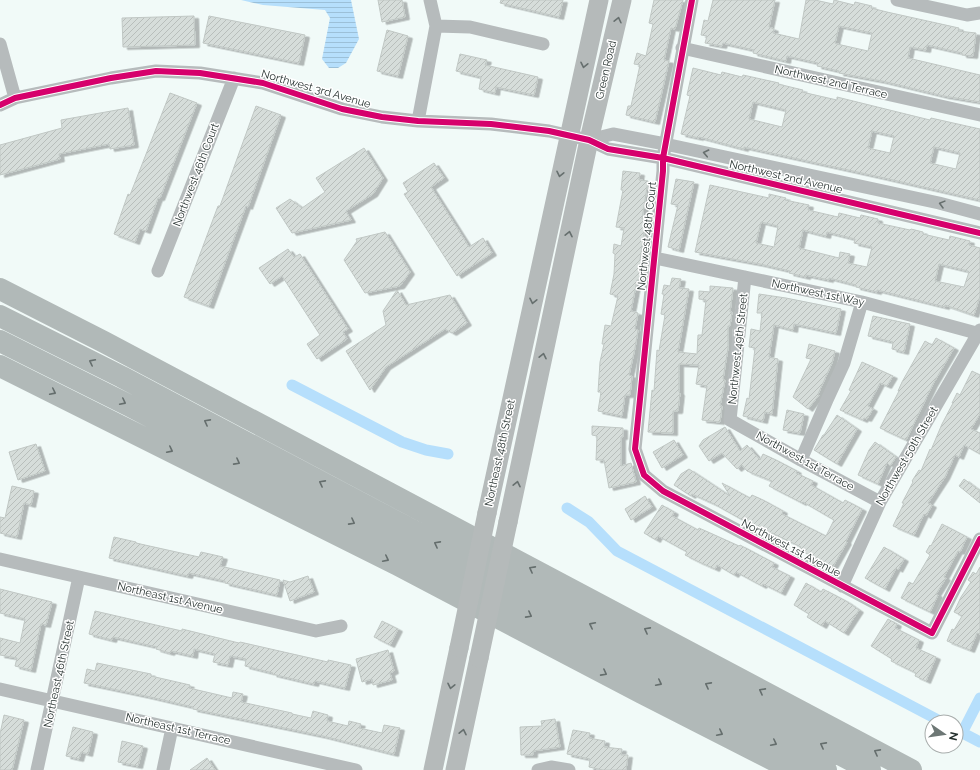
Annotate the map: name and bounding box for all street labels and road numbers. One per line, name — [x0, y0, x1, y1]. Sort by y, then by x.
street label: Green Road — [593, 39, 619, 101]
street label: Northwest 2nd Terrace — [773, 63, 889, 101]
street label: Northwest 3rd Avenue — [260, 67, 373, 111]
street label: Northwest 46th Court — [170, 121, 222, 228]
street label: Northwest 2nd Avenue — [728, 158, 844, 196]
street label: Northwest 48th Court — [635, 181, 659, 291]
street label: Northwest 1st Way — [770, 277, 866, 309]
street label: Northwest 49th Street — [726, 293, 750, 405]
street label: Northeast 48th Street — [482, 398, 518, 508]
street label: Northwest 50th Street — [873, 404, 941, 508]
street label: Northwest 1st Terrace — [754, 429, 857, 494]
street label: Northwest 1st Avenue — [739, 516, 843, 580]
street label: Northeast 1st Avenue — [116, 580, 225, 617]
street label: Northeast 46th Street — [41, 619, 77, 729]
street label: Northeast 1st Terrace — [124, 711, 232, 748]

